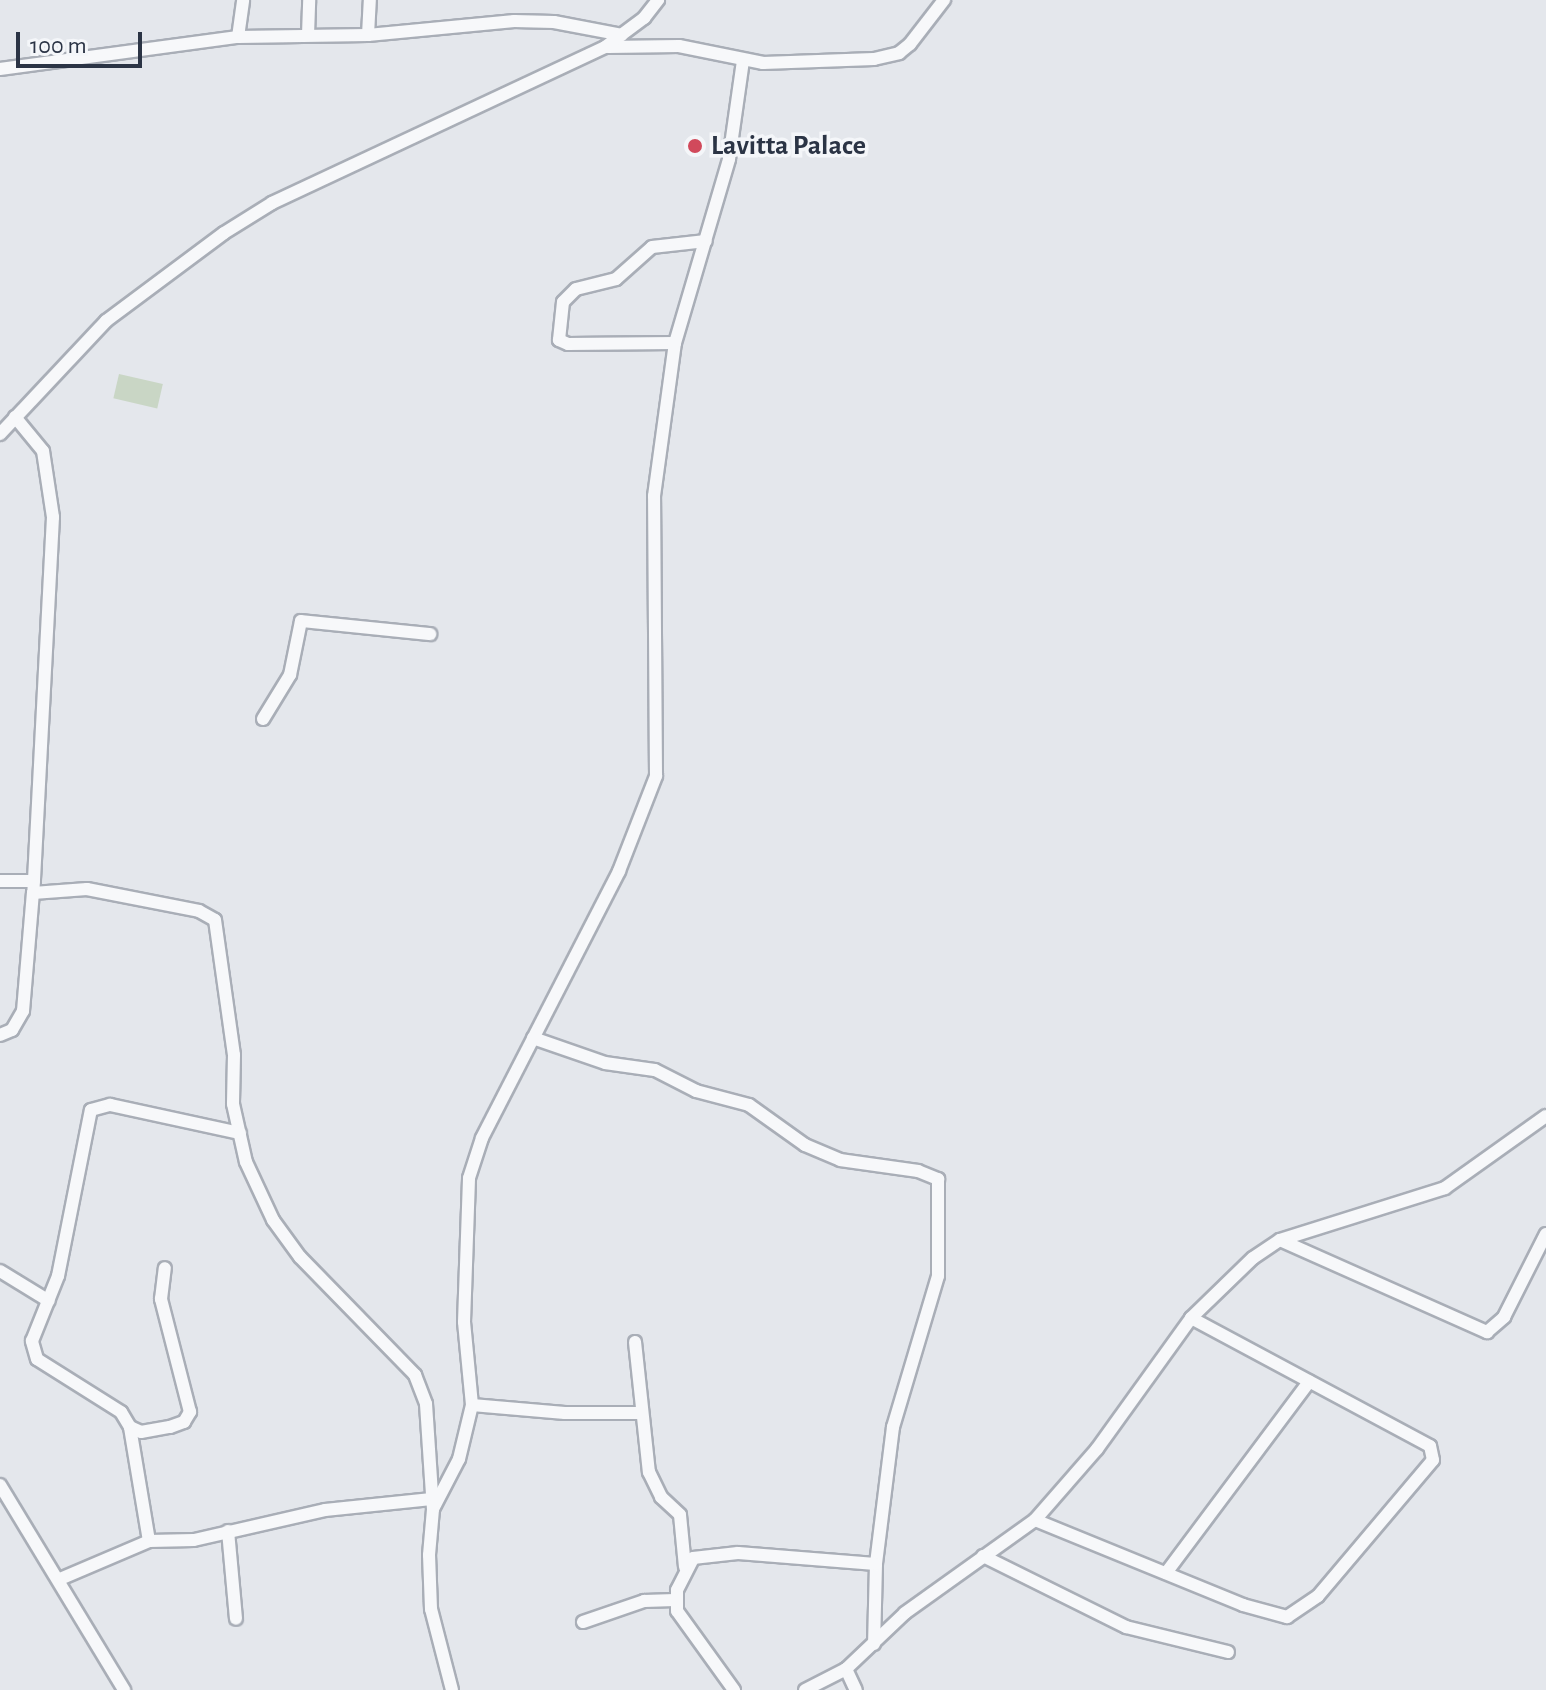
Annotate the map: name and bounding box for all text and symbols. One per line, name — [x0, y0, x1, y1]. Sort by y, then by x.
scale bar — [20, 16, 146, 66]
text: 100 m — [30, 34, 87, 58]
place label: Lavitta Palace — [711, 129, 866, 163]
marker: Lavitta Palace — [686, 137, 704, 155]

